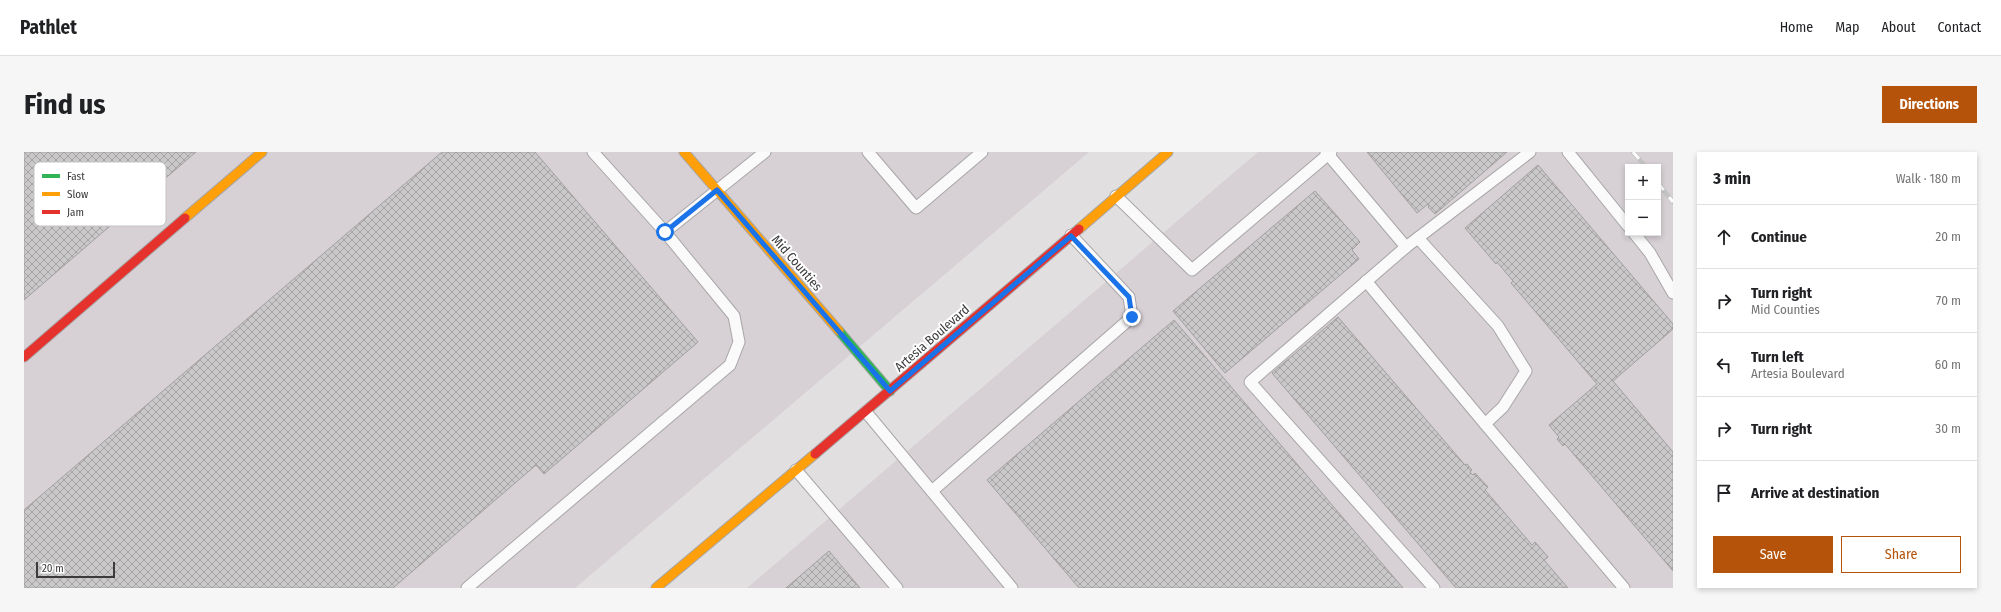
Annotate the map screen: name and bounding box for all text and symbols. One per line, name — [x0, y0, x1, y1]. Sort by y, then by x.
text: Pathlet — [20, 16, 77, 39]
text: Home — [1780, 19, 1813, 36]
text: Map — [1835, 19, 1859, 36]
text: About — [1881, 19, 1916, 36]
text: Contact — [1938, 19, 1981, 36]
button: Directions — [1882, 86, 1977, 123]
text: Find us — [24, 88, 106, 121]
legend — [34, 162, 166, 226]
map controls — [1625, 164, 1661, 236]
button: + — [1625, 164, 1661, 200]
text: 3 min — [1713, 168, 1751, 189]
text: Fast — [67, 170, 85, 183]
text: Walk · 180 m — [1896, 171, 1961, 186]
text: Slow — [67, 188, 88, 201]
button: − — [1625, 200, 1661, 236]
text: Jam — [67, 206, 84, 219]
route start — [656, 223, 674, 241]
icon: ahead — [1713, 226, 1735, 248]
text: Continue — [1751, 228, 1807, 246]
text: 20 m — [1935, 229, 1961, 244]
street label: Mid Counties — [769, 232, 826, 294]
text: Turn right — [1751, 284, 1812, 302]
icon: right — [1713, 290, 1735, 312]
text: 70 m — [1936, 293, 1961, 308]
street label: Artesia Boulevard — [892, 302, 972, 374]
text: Mid Counties — [1751, 302, 1820, 317]
route end — [1123, 308, 1141, 326]
text: Turn left — [1751, 348, 1804, 366]
icon: left — [1713, 354, 1735, 376]
text: 60 m — [1935, 357, 1961, 372]
text: Artesia Boulevard — [1751, 366, 1845, 381]
icon: right — [1713, 418, 1735, 440]
text: Turn right — [1751, 420, 1812, 438]
text: 30 m — [1935, 421, 1961, 436]
icon: arrive — [1713, 482, 1735, 504]
text: Arrive at destination — [1751, 484, 1879, 502]
button: Save — [1713, 536, 1833, 573]
button: Share — [1841, 536, 1961, 573]
scale bar — [36, 560, 115, 579]
text: 20 m — [42, 562, 64, 575]

